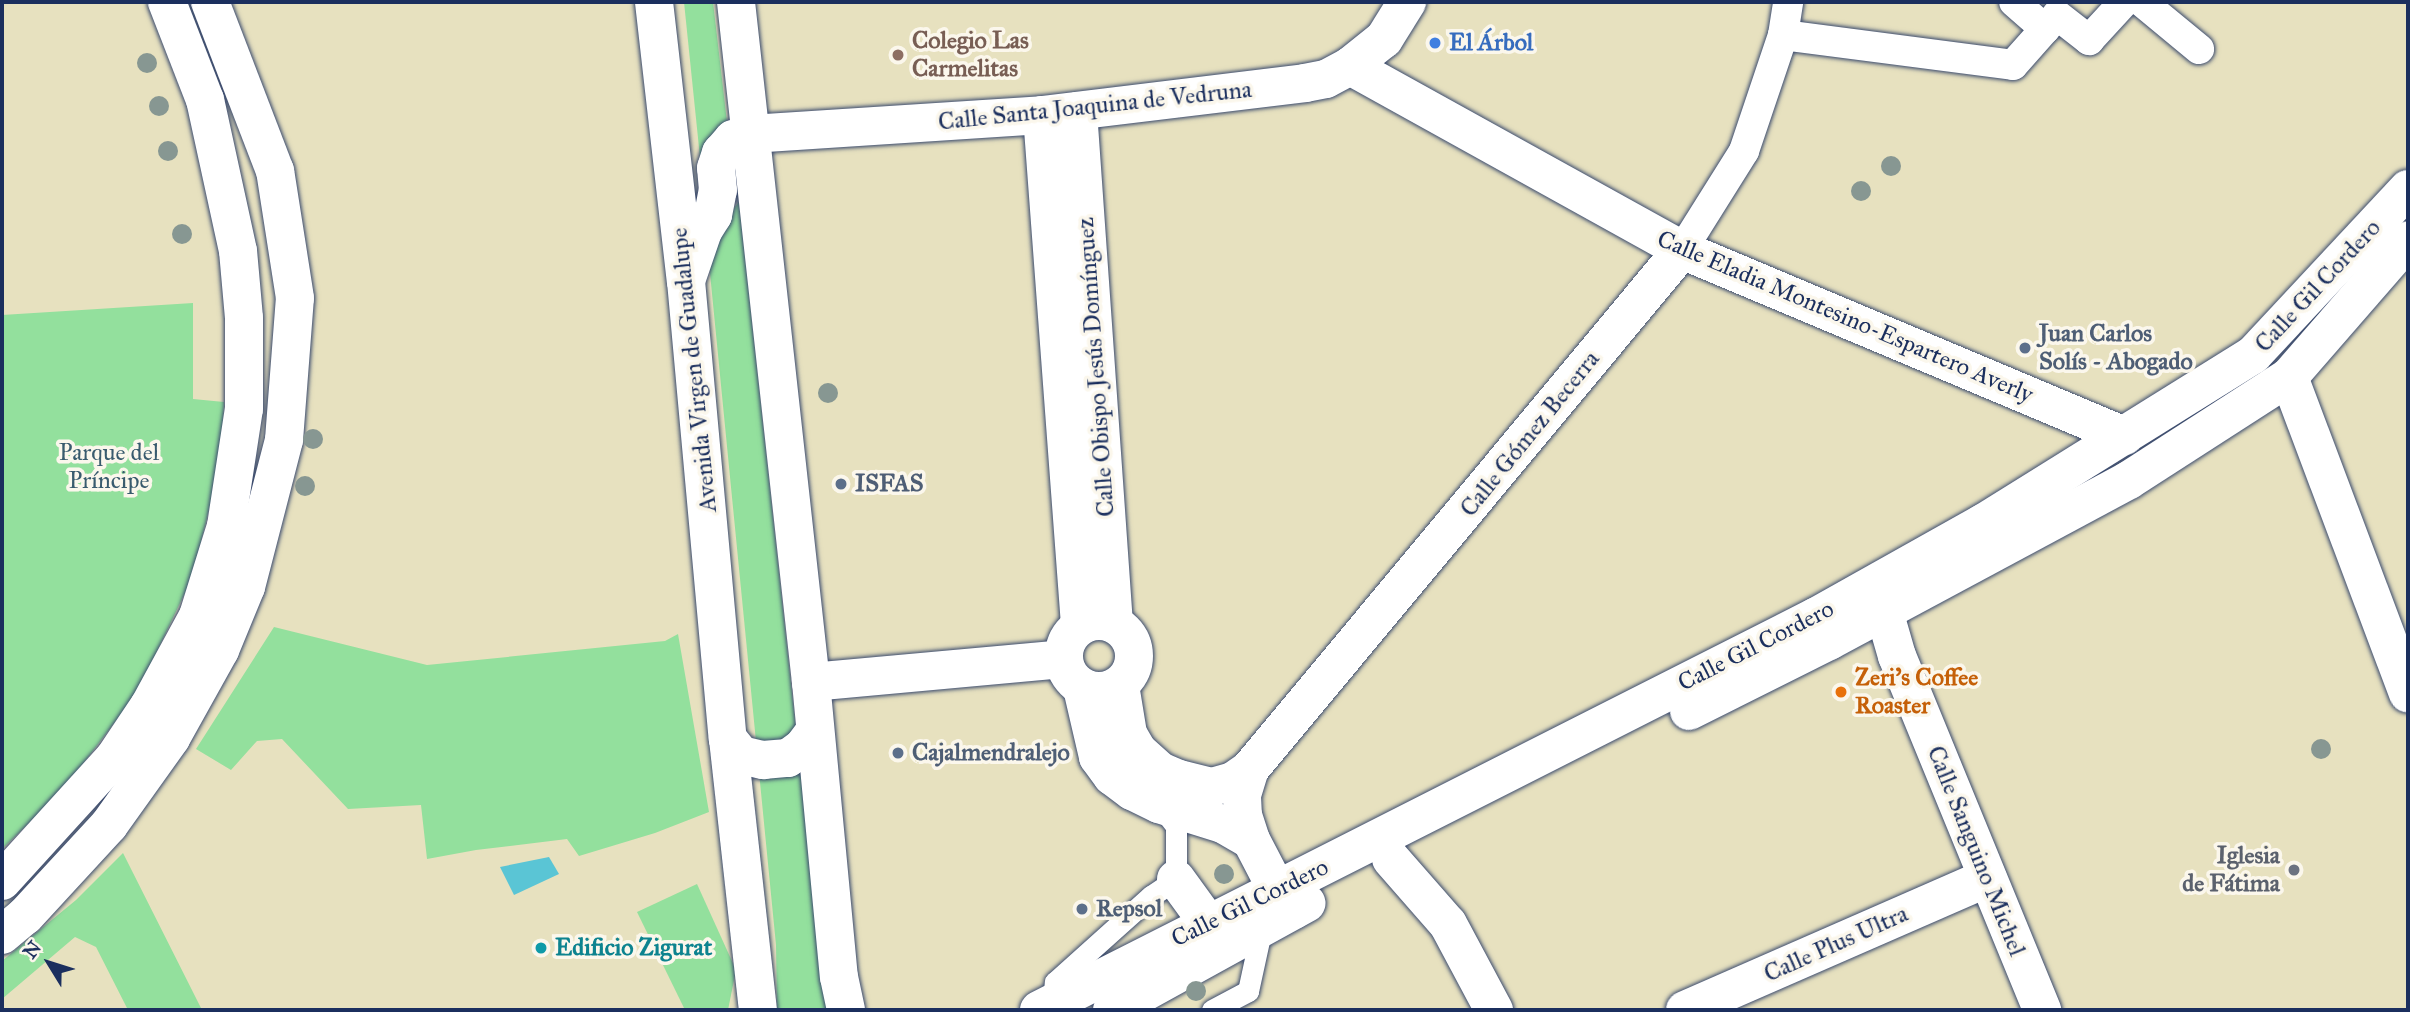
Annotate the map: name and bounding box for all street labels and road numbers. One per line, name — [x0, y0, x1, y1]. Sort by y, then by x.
street label: Calle Santa Joaquina de Vedruna — [937, 75, 1253, 137]
street label: Calle Gil Cordero — [2249, 214, 2387, 358]
street label: Calle Obispo Jesús Domínguez — [1071, 216, 1121, 518]
street label: Calle Eladia Montesino-Espartero Averly — [1653, 225, 2037, 409]
street label: Avenida Virgen de Guadalupe — [665, 226, 723, 514]
street label: Calle Gómez Becerra — [1454, 345, 1606, 523]
street label: Calle Gil Cordero — [1673, 594, 1839, 698]
street label: Calle Sanguino Michel — [1921, 742, 2031, 960]
street label: Calle Gil Cordero — [1167, 853, 1333, 953]
street label: Calle Plus Ultra — [1760, 899, 1912, 989]

